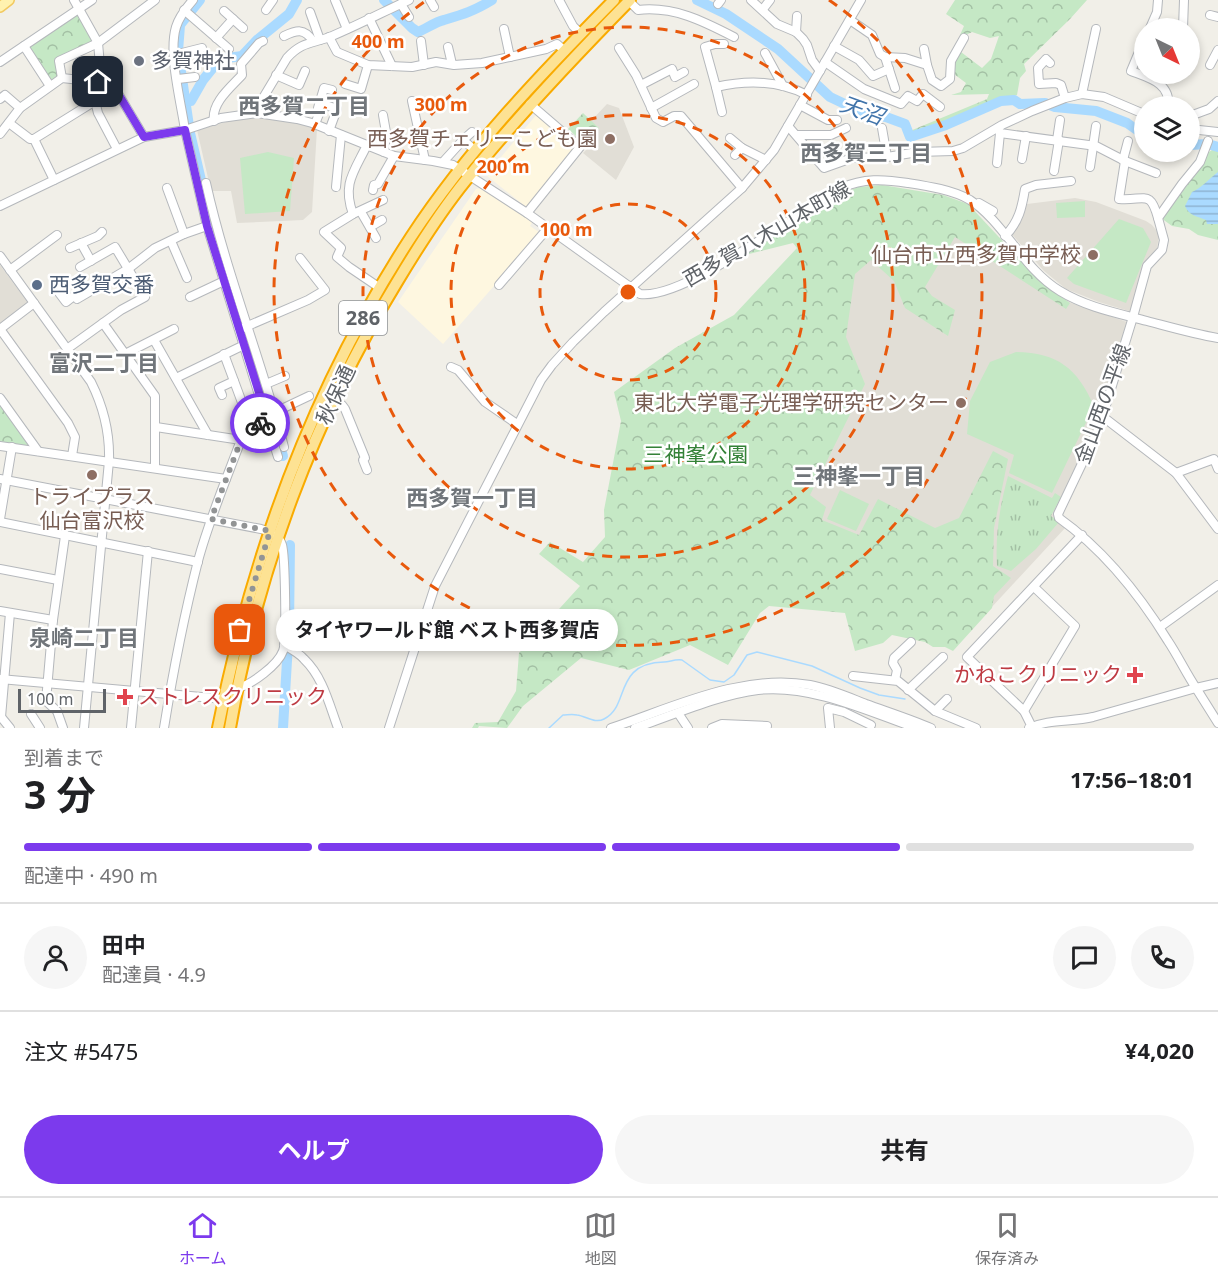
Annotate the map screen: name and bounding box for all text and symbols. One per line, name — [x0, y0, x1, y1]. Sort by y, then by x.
north arrow — [1134, 18, 1200, 84]
map controls — [1134, 18, 1200, 162]
text: 400 m — [351, 29, 405, 53]
place label: 多賀神社 — [151, 46, 235, 74]
marker: 多賀神社 — [132, 54, 146, 68]
pin — [72, 56, 123, 107]
icon: home — [81, 65, 114, 98]
water label: 天沼 — [837, 87, 891, 132]
district label: 西多賀二丁目 — [238, 90, 370, 120]
text: 300 m — [414, 92, 468, 116]
button: layers — [1134, 96, 1200, 162]
place label: 西多賀チェリーこども園 — [367, 124, 598, 152]
marker: 西多賀チェリーこども園 — [603, 132, 617, 146]
district label: 西多賀三丁目 — [800, 137, 932, 167]
text: 200 m — [476, 154, 530, 178]
street label: 西多賀八木山本町線 — [678, 174, 855, 293]
text: 100 m — [539, 217, 593, 241]
place label: 仙台市立西多賀中学校 — [871, 240, 1081, 268]
marker: 仙台市立西多賀中学校 — [1086, 248, 1100, 262]
place label: 西多賀交番 — [49, 270, 154, 298]
marker: 西多賀交番 — [30, 278, 44, 292]
centre of rings — [618, 282, 638, 302]
road number: 286 — [339, 301, 387, 335]
street label: 金山西の平線 — [1067, 340, 1137, 468]
district label: 富沢二丁目 — [49, 347, 159, 377]
street label: 秋保通 — [309, 360, 361, 429]
place label: 東北大学電子光理学研究センター — [634, 388, 949, 416]
courier — [230, 393, 290, 453]
marker: 東北大学電子光理学研究センター — [954, 396, 968, 410]
icon: bike — [244, 407, 277, 440]
park label: 三神峯公園 — [644, 440, 749, 468]
district label: 三神峯一丁目 — [793, 460, 925, 490]
marker: トライプラス 仙台富沢校 — [85, 468, 99, 482]
place label: トライプラス 仙台富沢校 — [29, 482, 155, 534]
district label: 西多賀一丁目 — [406, 482, 538, 512]
pin — [214, 604, 265, 655]
callout: タイヤワールド館 ベスト西多賀店 — [276, 609, 618, 651]
icon: bag — [223, 613, 256, 646]
text: タイヤワールド館 ベスト西多賀店 — [295, 616, 600, 643]
district label: 泉崎二丁目 — [29, 622, 139, 652]
place label: かねこクリニック — [954, 660, 1122, 688]
marker: かねこクリニック — [1126, 666, 1144, 684]
place label: ストレスクリニック — [138, 682, 327, 710]
scale bar — [18, 686, 106, 714]
text: 100 m — [27, 688, 74, 710]
marker: ストレスクリニック — [116, 688, 134, 706]
text: 到着まで — [24, 744, 104, 771]
text: 17:56–18:01 — [1070, 764, 1194, 794]
text: 3 分 — [24, 767, 95, 820]
text: 配達中 · 490 m — [24, 862, 158, 889]
button: person — [24, 926, 87, 989]
button: chat — [1053, 926, 1116, 989]
button: phone — [1131, 926, 1194, 989]
text: 田中 — [102, 929, 146, 959]
text: 配達員 · 4.9 — [102, 961, 206, 988]
text: ¥4,020 — [1125, 1035, 1194, 1065]
text: 注文 #5475 — [24, 1036, 138, 1066]
button: ヘルプ — [24, 1115, 603, 1184]
button: 共有 — [615, 1115, 1194, 1184]
tab: ホーム — [179, 1209, 226, 1269]
tab: 地図 — [584, 1209, 617, 1269]
tab: 保存済み — [975, 1209, 1039, 1269]

